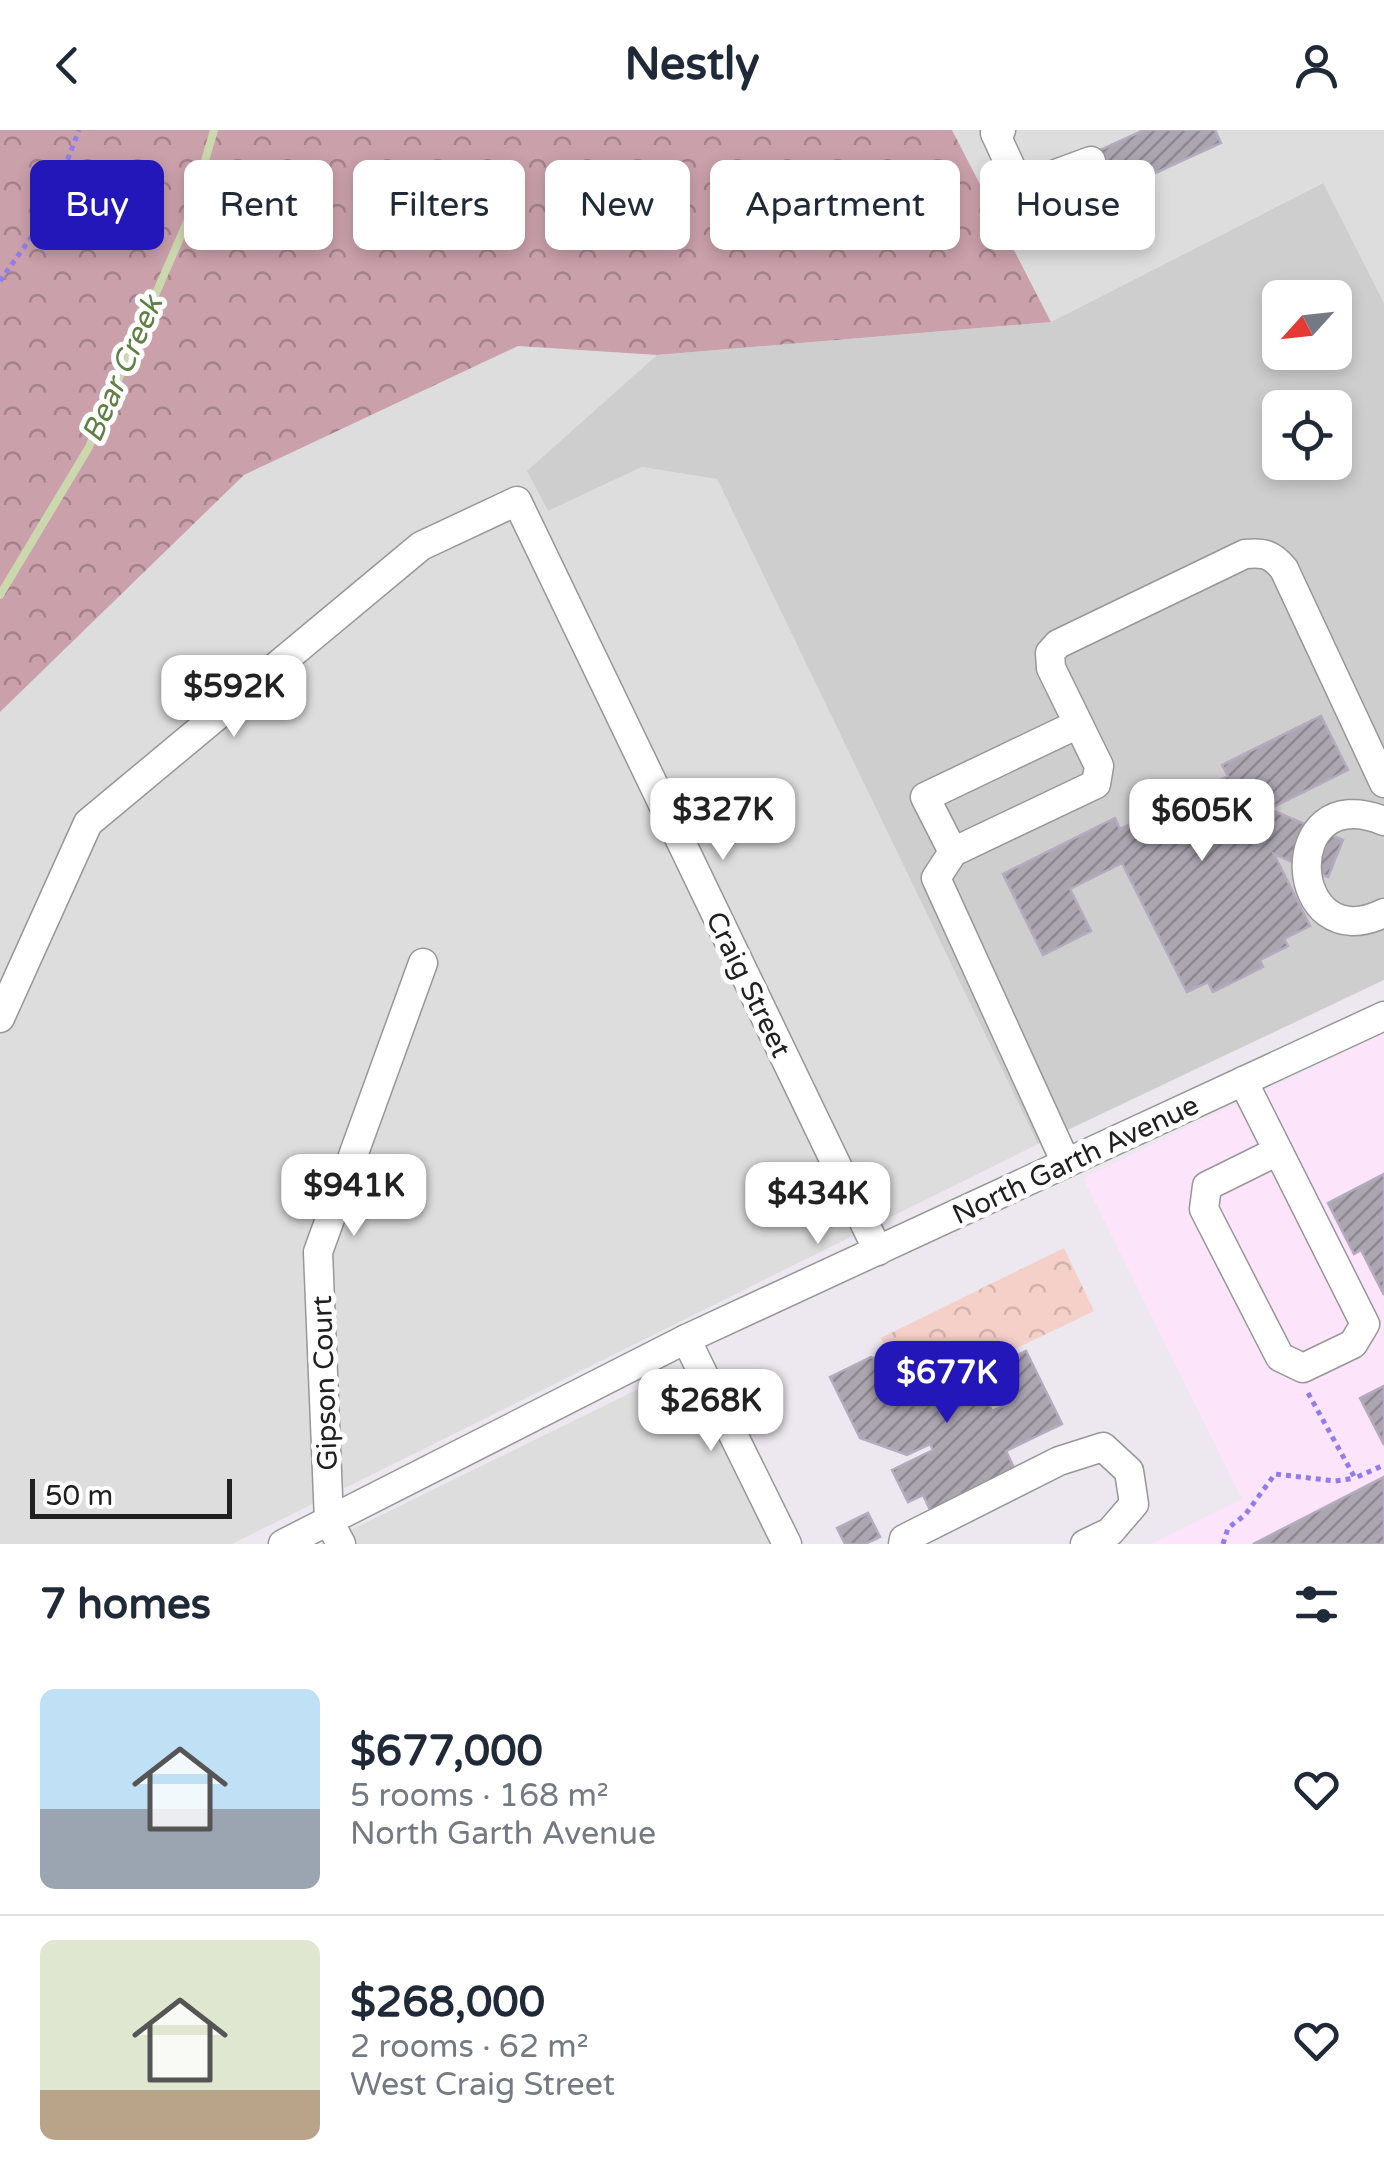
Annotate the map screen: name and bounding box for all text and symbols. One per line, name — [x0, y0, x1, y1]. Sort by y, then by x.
icon: back — [40, 38, 95, 93]
text: Nestly — [625, 38, 759, 92]
icon: person — [1289, 38, 1344, 93]
chip: Buy — [30, 160, 164, 250]
chip: Rent — [184, 160, 333, 250]
chip: Filters — [353, 160, 525, 250]
chip: New — [545, 160, 690, 250]
chip: Apartment — [710, 160, 960, 250]
chip: House — [980, 160, 1155, 250]
north arrow — [1262, 280, 1352, 370]
map controls — [1262, 280, 1352, 480]
water label: Bear Creek — [74, 288, 172, 448]
button: locate — [1262, 390, 1352, 480]
pin: $592K — [164, 655, 304, 740]
text: $592K — [183, 668, 285, 706]
pin: $327K — [653, 778, 793, 863]
pin: $605K — [1132, 779, 1272, 864]
text: $327K — [672, 791, 774, 829]
text: $605K — [1151, 792, 1253, 830]
street label: Craig Street — [698, 906, 798, 1063]
street label: North Garth Avenue — [947, 1088, 1204, 1232]
pin: $941K — [284, 1154, 424, 1239]
pin: $434K — [748, 1162, 888, 1247]
text: $941K — [303, 1167, 405, 1205]
text: $434K — [767, 1175, 869, 1213]
street label: Gipson Court — [305, 1295, 345, 1471]
pin: $677K — [877, 1341, 1017, 1426]
text: $677K — [896, 1354, 998, 1392]
pin: $268K — [641, 1369, 781, 1454]
text: $268K — [660, 1382, 762, 1420]
scale bar — [30, 1474, 232, 1518]
text: 50 m — [45, 1479, 113, 1513]
icon: filters — [1289, 1577, 1344, 1632]
text: 7 homes — [40, 1579, 211, 1630]
text: $677,000 — [350, 1726, 543, 1777]
icon: home — [120, 1729, 240, 1849]
icon: heart — [1289, 1762, 1344, 1817]
text: 5 rooms · 168 m² — [350, 1777, 609, 1815]
text: North Garth Avenue — [350, 1815, 656, 1853]
text: $268,000 — [350, 1977, 545, 2028]
icon: home — [120, 1980, 240, 2100]
icon: heart — [1289, 2013, 1344, 2068]
text: 2 rooms · 62 m² — [350, 2028, 589, 2066]
text: West Craig Street — [350, 2066, 615, 2104]

